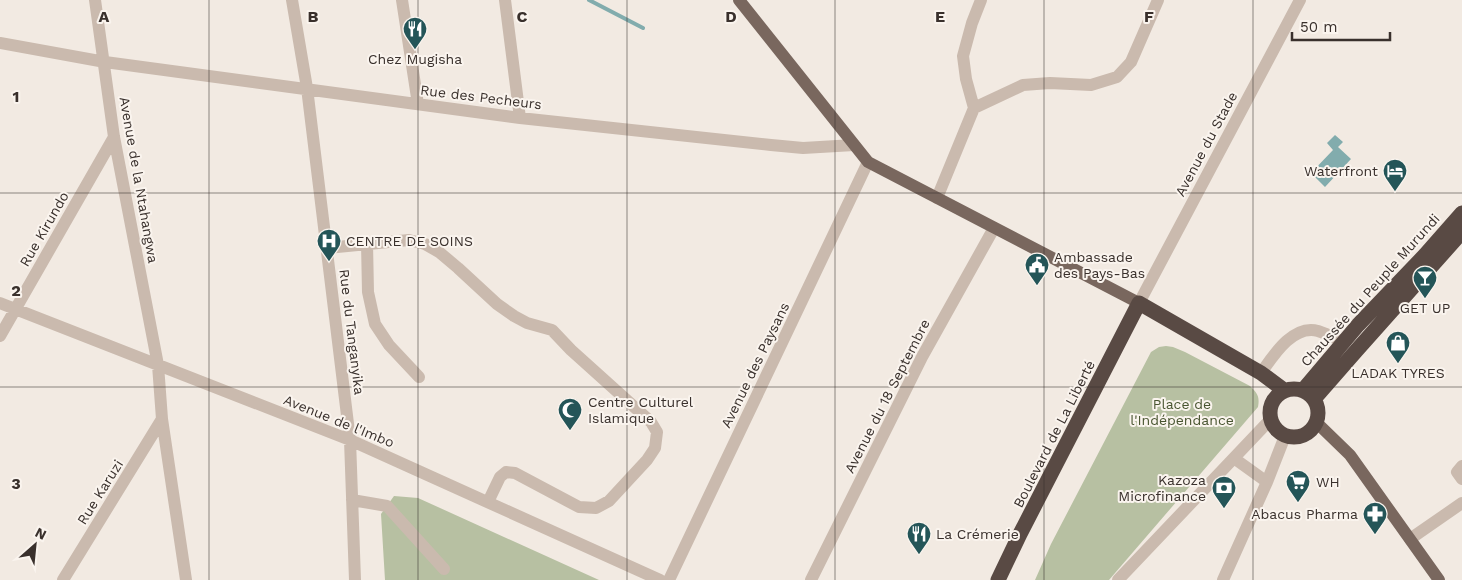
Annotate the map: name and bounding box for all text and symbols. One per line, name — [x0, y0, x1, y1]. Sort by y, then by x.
text: A — [99, 7, 110, 26]
text: B — [308, 7, 319, 26]
text: C — [517, 7, 528, 26]
text: D — [725, 7, 737, 26]
text: E — [935, 7, 945, 26]
text: F — [1144, 7, 1154, 26]
scale bar — [1292, 10, 1390, 42]
restaurant icon: Chez Mugisha — [402, 16, 428, 50]
text: 50 m — [1300, 18, 1337, 36]
place label: Chez Mugisha — [368, 51, 462, 67]
street label: Rue des Pecheurs — [419, 82, 543, 112]
text: 1 — [13, 87, 19, 106]
street label: Avenue du Stade — [1172, 89, 1240, 199]
street label: Avenue de la Ntahangwa — [116, 96, 162, 265]
hotel icon: Waterfront — [1382, 158, 1408, 192]
place label: Waterfront — [1304, 163, 1378, 179]
street label: Rue Kirundo — [16, 189, 72, 269]
street label: Chaussée du Peuple Murundi — [1297, 210, 1443, 370]
hospital icon: CENTRE DE SOINS — [316, 228, 342, 262]
place label: CENTRE DE SOINS — [346, 233, 473, 249]
place label: Ambassade des Pays-Bas — [1054, 249, 1145, 281]
public building icon: Ambassade des Pays-Bas — [1024, 252, 1050, 286]
bar icon: GET UP — [1412, 265, 1438, 299]
street label: Rue du Tanganyika — [336, 268, 368, 396]
text: 2 — [11, 281, 21, 300]
street label: Avenue des Paysans — [718, 300, 792, 430]
place label: GET UP — [1400, 300, 1450, 316]
street label: Avenue du 18 Septembre — [841, 316, 933, 476]
shop icon: LADAK TYRES — [1385, 330, 1411, 364]
street label: Boulevard de La Liberté — [1010, 358, 1098, 510]
place label: LADAK TYRES — [1351, 365, 1445, 381]
street label: Avenue de l'Imbo — [281, 392, 397, 450]
place label: Centre Culturel Islamique — [588, 394, 694, 426]
park label: Place de l'Indépendance — [1130, 396, 1234, 428]
mosque icon: Centre Culturel Islamique — [557, 397, 583, 431]
street label: Rue Karuzi — [74, 457, 126, 527]
supermarket icon: WH — [1285, 469, 1311, 503]
place label: Kazoza Microfinance — [1118, 472, 1206, 504]
text: 3 — [11, 474, 21, 493]
place label: WH — [1316, 474, 1340, 490]
bank icon: Kazoza Microfinance — [1211, 475, 1237, 509]
pharmacy icon: Abacus Pharma — [1362, 501, 1388, 535]
place label: Abacus Pharma — [1251, 506, 1358, 522]
north arrow — [10, 520, 60, 570]
restaurant icon: La Crémerie — [906, 521, 932, 555]
text: N — [33, 524, 49, 543]
place label: La Crémerie — [936, 526, 1019, 542]

